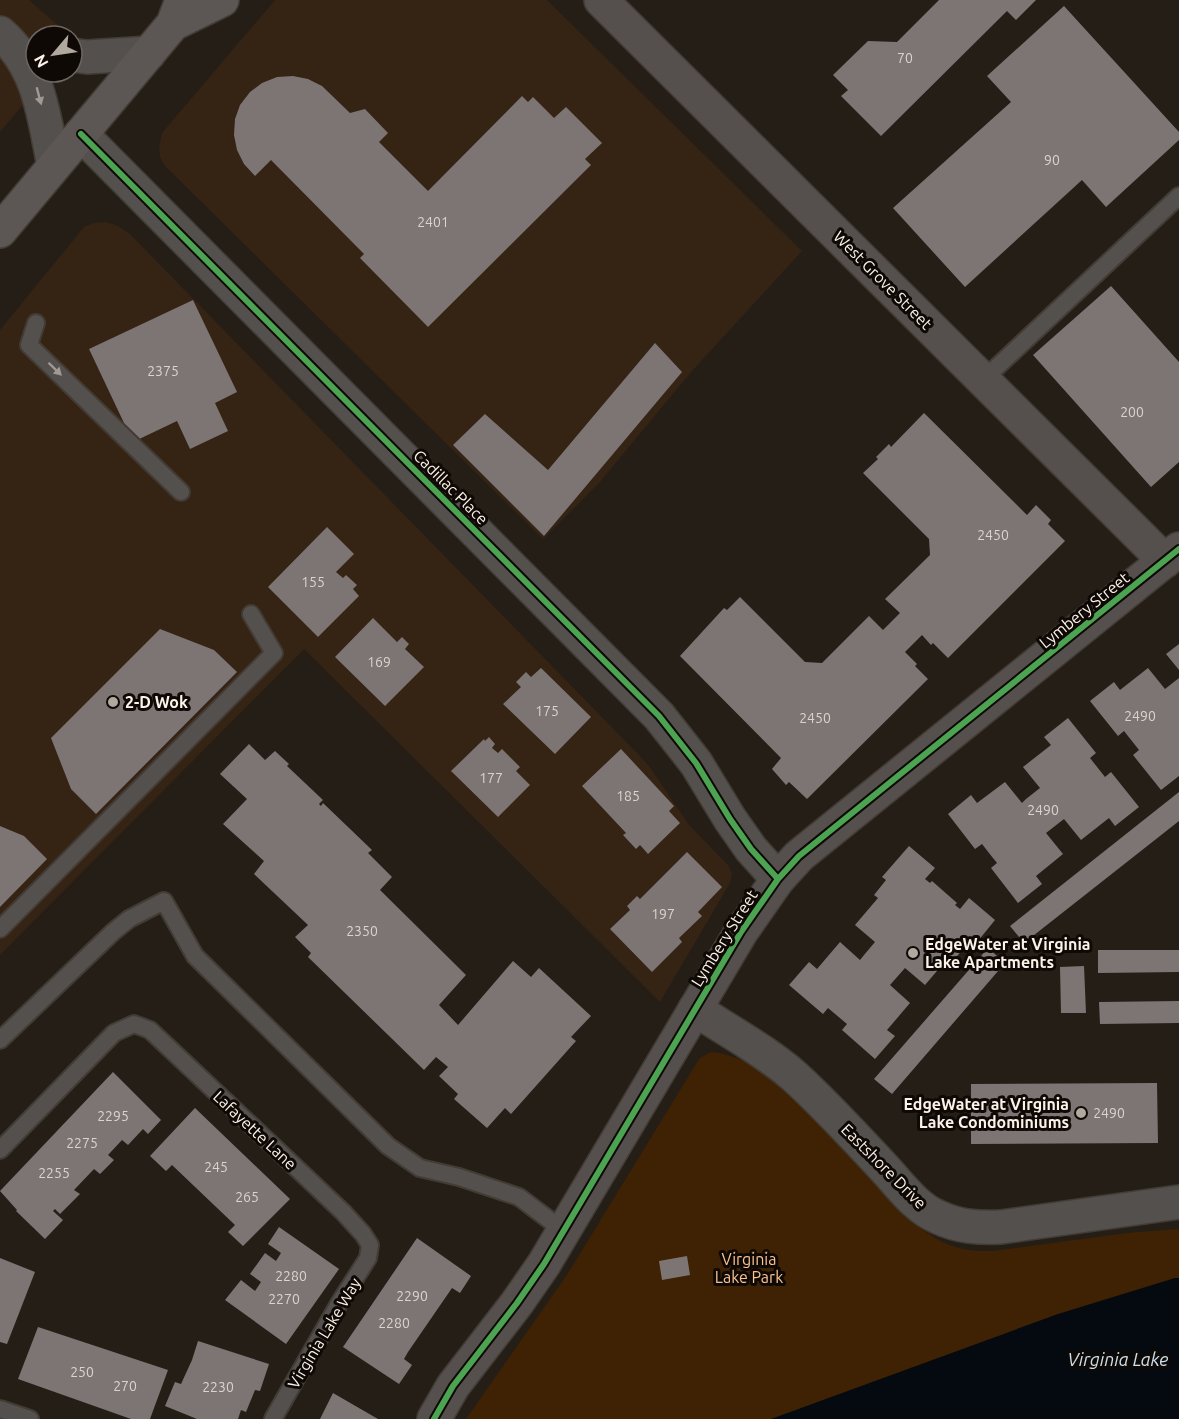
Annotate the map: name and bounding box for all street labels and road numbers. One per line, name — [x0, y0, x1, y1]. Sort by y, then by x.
street label: West Grove Street — [830, 227, 936, 333]
street label: Cadillac Place — [410, 446, 492, 528]
street label: Lymbery Street — [1036, 568, 1133, 652]
street label: Lymbery Street — [687, 886, 761, 989]
street label: Lafayette Lane — [210, 1087, 300, 1173]
street label: Eastshore Drive — [838, 1120, 930, 1212]
street label: Virginia Lake Way — [284, 1274, 364, 1392]

